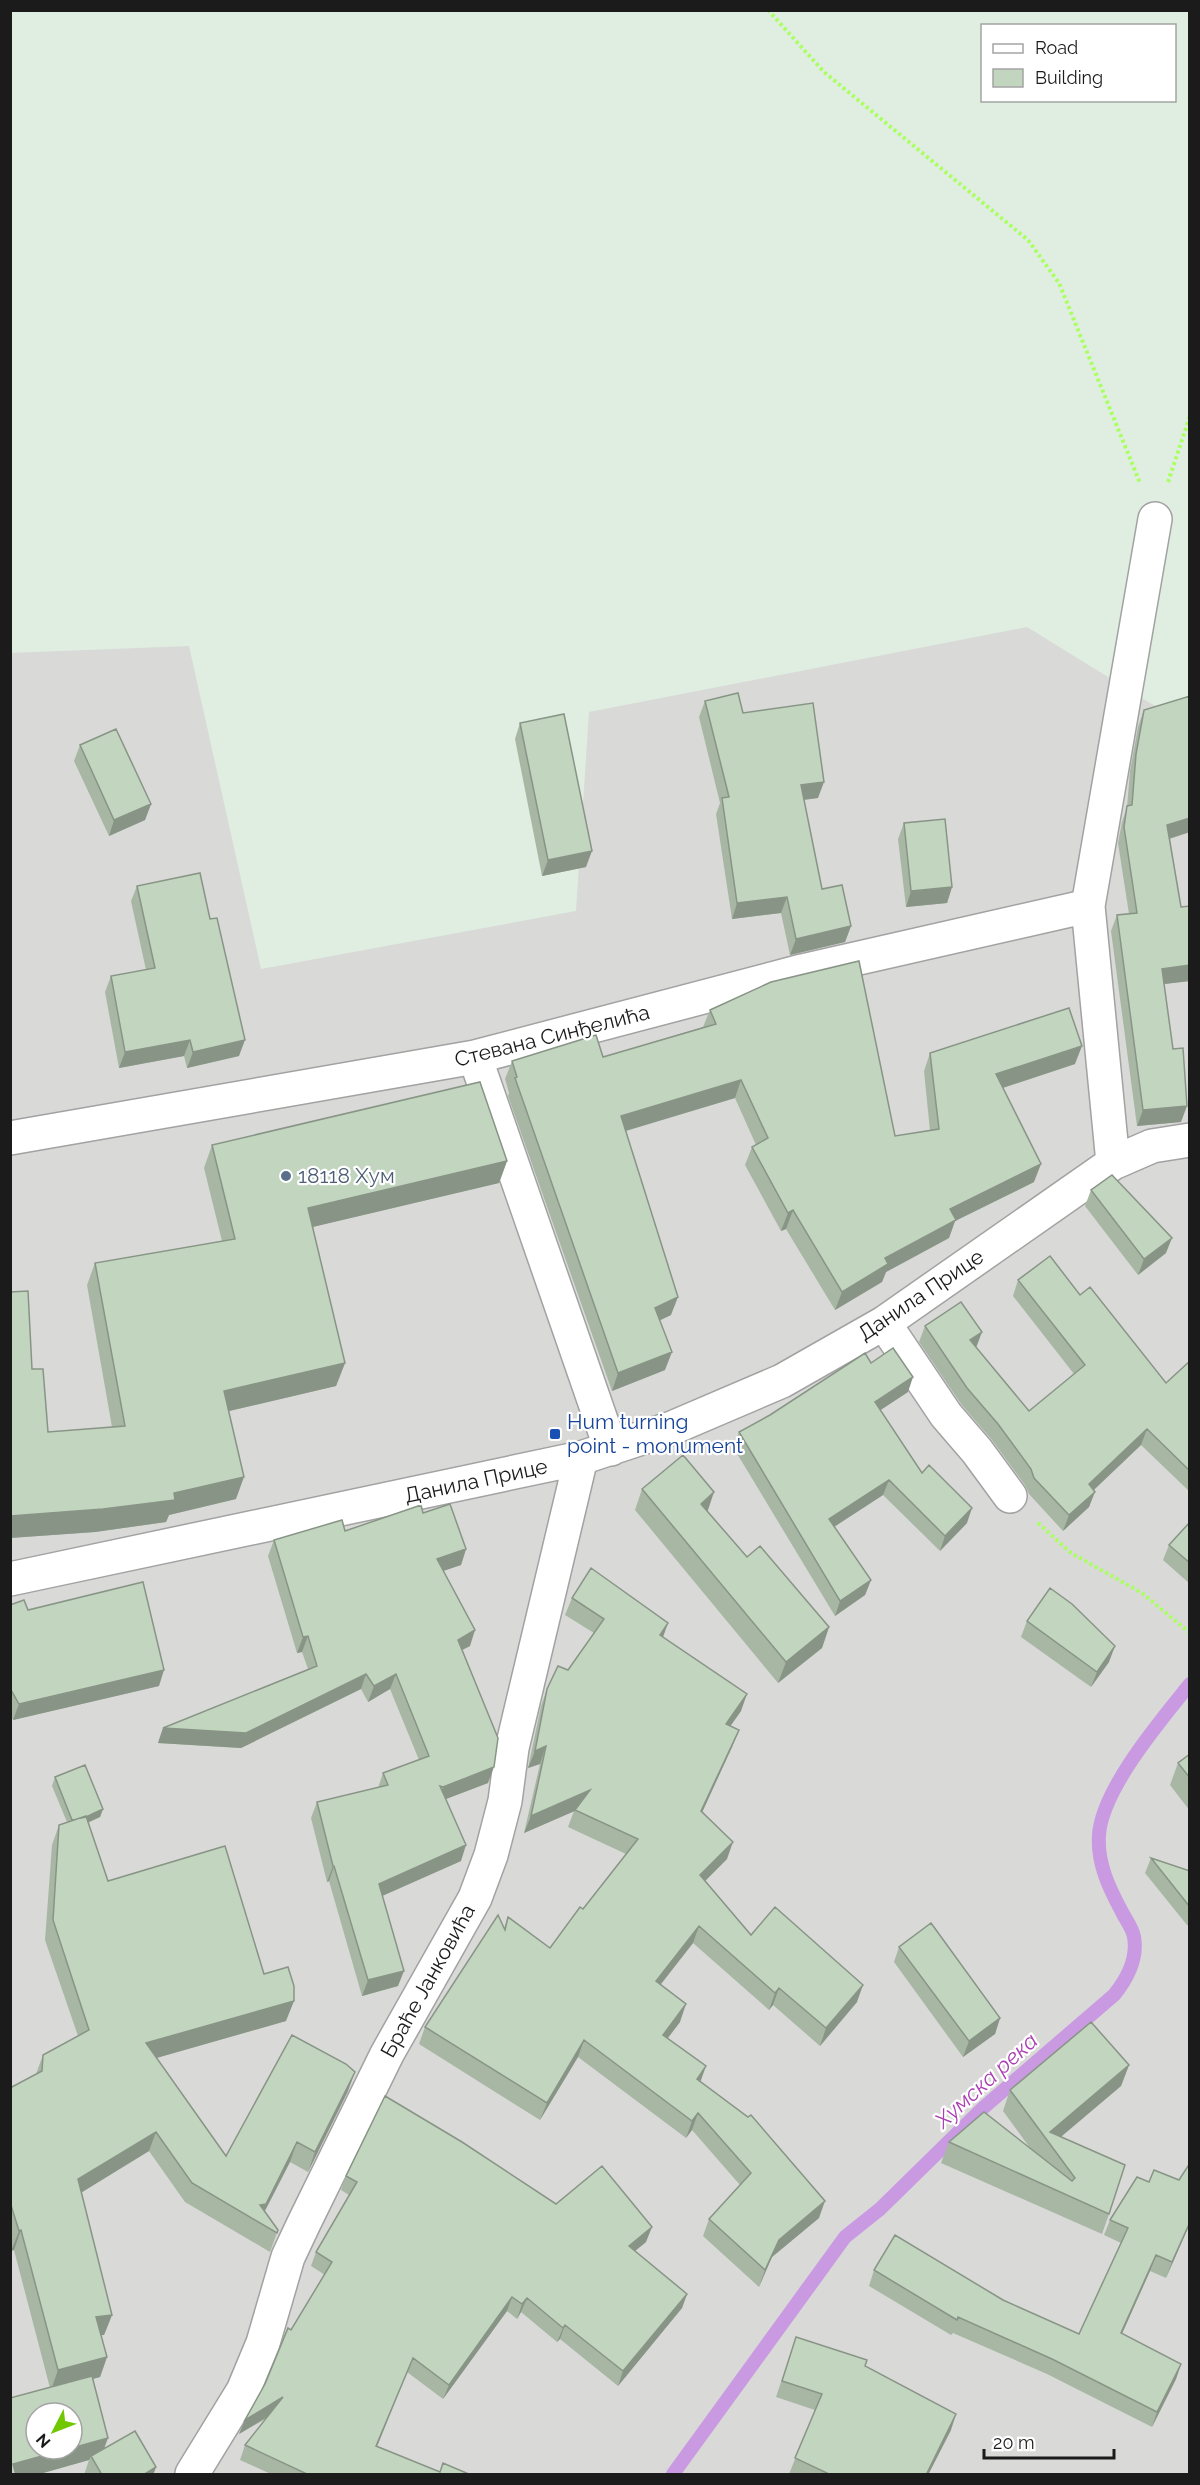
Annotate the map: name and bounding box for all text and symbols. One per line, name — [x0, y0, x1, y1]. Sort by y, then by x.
legend — [981, 24, 1176, 102]
text: Road — [1035, 37, 1078, 58]
text: Building — [1035, 67, 1103, 88]
street label: Стевана Синђелића — [452, 999, 652, 1072]
place label: 18118 Хум — [298, 1163, 395, 1188]
marker: 18118 Хум — [279, 1169, 293, 1183]
street label: Данила Прице — [853, 1244, 988, 1346]
place label: Hum turning point - monument — [567, 1409, 743, 1458]
marker: Hum turning point - monument — [548, 1427, 562, 1441]
street label: Данила Прице — [402, 1453, 550, 1508]
street label: Браће Јанковића — [375, 1900, 480, 2062]
water label: Хумска река — [928, 2027, 1043, 2134]
north arrow — [24, 2401, 84, 2461]
scale bar — [984, 2422, 1114, 2460]
text: N — [32, 2430, 54, 2452]
text: 20 m — [993, 2432, 1035, 2453]

